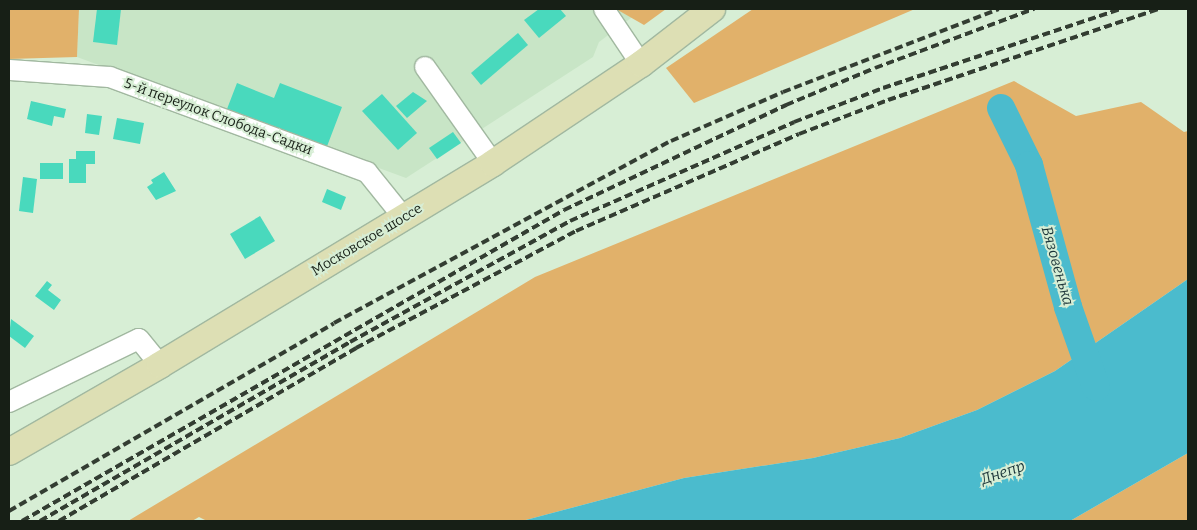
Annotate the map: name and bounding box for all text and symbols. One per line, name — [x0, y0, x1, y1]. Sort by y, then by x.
street label: 5-й переулок Слобода-Садки — [122, 75, 314, 159]
street label: Московское шоссе — [309, 200, 425, 280]
water label: Вязовенька — [1037, 224, 1077, 308]
water label: Днепр — [979, 457, 1027, 489]

